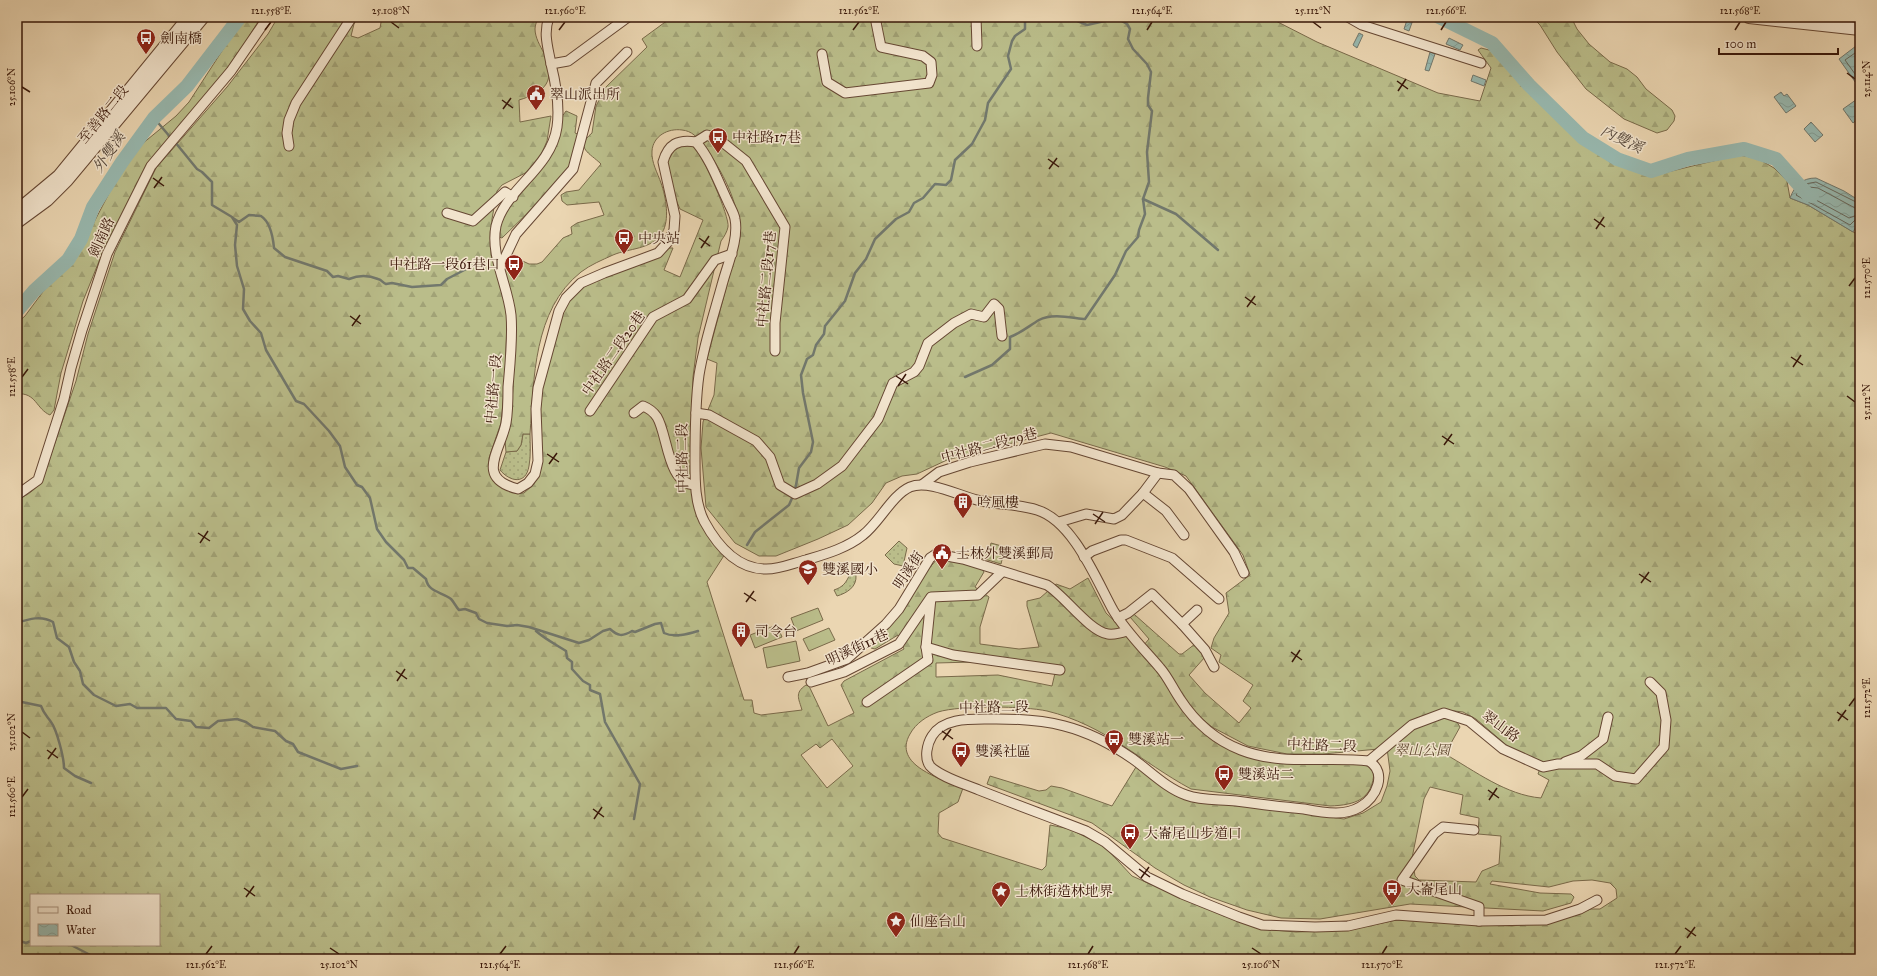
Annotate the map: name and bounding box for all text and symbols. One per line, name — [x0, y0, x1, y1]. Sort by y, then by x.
text: 121.558°E — [251, 5, 291, 17]
text: 25.108°N — [372, 5, 411, 17]
text: 121.560°E — [544, 5, 586, 17]
text: 121.562°E — [839, 5, 879, 17]
text: 121.564°E — [1132, 5, 1172, 17]
text: 25.112°N — [1295, 5, 1332, 17]
text: 121.566°E — [1426, 5, 1466, 17]
text: 121.568°E — [1720, 5, 1760, 17]
bus stop icon: 劍南橋 — [135, 27, 157, 55]
place label: 劍南橋 — [160, 30, 202, 47]
scale bar — [1719, 30, 1838, 56]
text: 100 m — [1725, 37, 1756, 51]
text: 25.114°N — [1861, 60, 1873, 97]
text: 25.106°N — [6, 67, 18, 106]
street label: 至善路二段 — [75, 82, 132, 147]
public building icon: 翠山派出所 — [525, 83, 547, 111]
place label: 翠山派出所 — [550, 86, 620, 103]
water label: 內雙溪 — [1598, 121, 1648, 158]
bus stop icon: 中社路17巷 — [707, 126, 729, 154]
water label: 外雙溪 — [89, 127, 130, 176]
place label: 中社路17巷 — [732, 129, 801, 146]
street label: 劍南路 — [85, 215, 118, 260]
bus stop icon: 中央站 — [613, 227, 635, 255]
place label: 中央站 — [638, 230, 680, 247]
street label: 中社路二段17巷 — [754, 230, 779, 328]
bus stop icon: 中社路一段61巷口 — [503, 253, 525, 281]
place label: 中社路一段61巷口 — [389, 256, 500, 273]
text: 121.570°E — [1861, 257, 1873, 299]
street label: 中社路二段20巷 — [578, 308, 649, 399]
street label: 中社路一段 — [482, 353, 505, 425]
text: 121.558°E — [6, 357, 18, 397]
text: 25.112°N — [1861, 383, 1873, 420]
street label: 中社路二段 — [673, 423, 692, 493]
street label: 中社路二段79巷 — [939, 424, 1039, 467]
building icon: 吟風樓 — [952, 491, 974, 519]
place label: 吟風樓 — [977, 494, 1019, 511]
public building icon: 士林外雙溪郵局 — [931, 542, 953, 570]
place label: 士林外雙溪郵局 — [956, 545, 1054, 562]
street label: 明溪街 — [890, 548, 927, 592]
school or university icon: 雙溪國小 — [797, 558, 819, 586]
place label: 雙溪國小 — [822, 561, 878, 578]
building icon: 司令台 — [730, 620, 752, 648]
place label: 司令台 — [755, 623, 797, 640]
street label: 明溪街11巷 — [823, 626, 891, 669]
text: 121.572°E — [1861, 678, 1873, 718]
street label: 中社路二段 — [959, 698, 1029, 717]
street label: 翠山路 — [1479, 707, 1523, 746]
text: 25.102°N — [6, 712, 18, 751]
bus stop icon: 雙溪站一 — [1103, 728, 1125, 756]
place label: 雙溪站一 — [1128, 731, 1184, 748]
street label: 中社路二段 — [1287, 736, 1357, 755]
bus stop icon: 雙溪社區 — [950, 740, 972, 768]
park label: 翠山公園 — [1394, 742, 1452, 759]
place label: 雙溪社區 — [975, 743, 1031, 760]
bus stop icon: 雙溪站二 — [1213, 763, 1235, 791]
place label: 雙溪站二 — [1238, 766, 1294, 783]
text: 121.560°E — [6, 776, 18, 818]
bus stop icon: 大崙尾山步道口 — [1119, 822, 1141, 850]
place label: 大崙尾山步道口 — [1144, 825, 1242, 842]
bus stop icon: 大崙尾山 — [1381, 878, 1403, 906]
place icon: 士林街造林地界 — [990, 880, 1012, 908]
place label: 大崙尾山 — [1406, 881, 1462, 898]
place label: 士林街造林地界 — [1015, 883, 1113, 900]
legend — [30, 894, 160, 946]
text: Road — [66, 903, 92, 917]
place icon: 仙座台山 — [885, 910, 907, 938]
place label: 仙座台山 — [910, 913, 966, 930]
text: Water — [66, 923, 96, 937]
text: 121.562°E — [186, 959, 226, 971]
text: 25.102°N — [320, 959, 359, 971]
text: 121.564°E — [480, 959, 520, 971]
text: 121.566°E — [774, 959, 814, 971]
text: 121.568°E — [1068, 959, 1108, 971]
text: 25.106°N — [1242, 959, 1281, 971]
text: 121.570°E — [1361, 959, 1403, 971]
text: 121.572°E — [1655, 959, 1695, 971]

